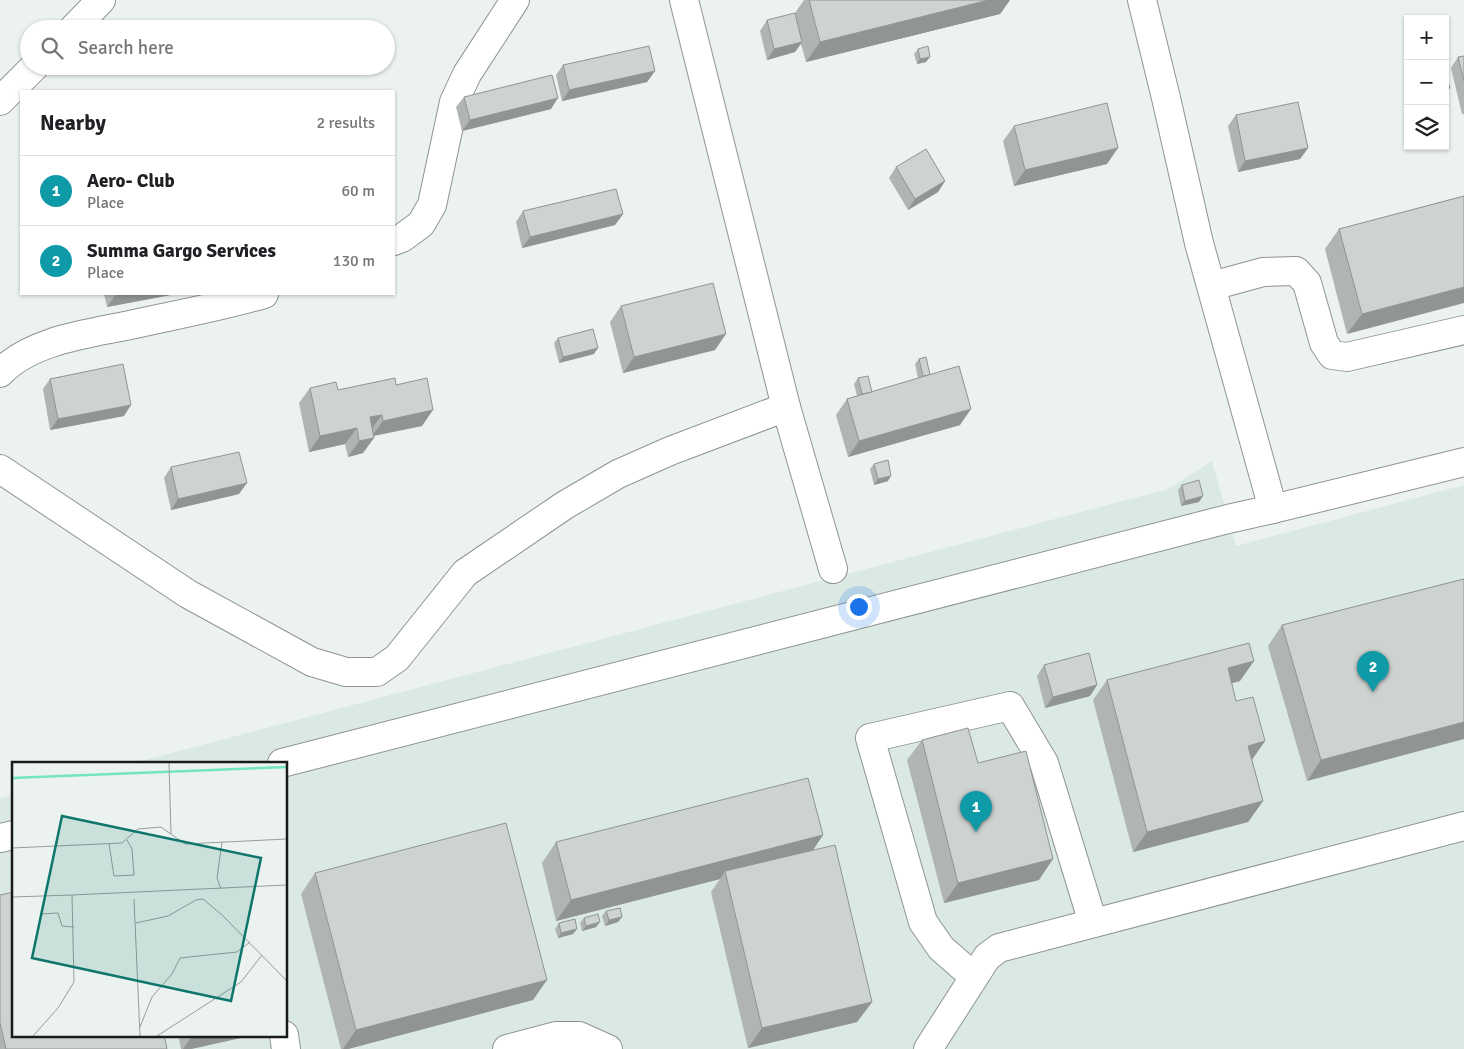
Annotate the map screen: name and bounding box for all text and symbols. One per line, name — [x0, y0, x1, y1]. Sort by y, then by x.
map controls — [1404, 15, 1449, 150]
button: + — [1404, 15, 1449, 60]
search box — [20, 20, 395, 75]
icon: search — [38, 34, 66, 62]
text: Search here — [78, 36, 174, 60]
button: − — [1404, 60, 1449, 105]
button: layers — [1404, 105, 1449, 150]
text: Nearby — [40, 110, 106, 136]
text: 2 results — [316, 113, 375, 133]
text: Aero- Club — [87, 169, 175, 193]
text: 1 — [52, 181, 60, 201]
text: 60 m — [341, 181, 375, 201]
text: Place — [87, 193, 124, 213]
text: Summa Gargo Services — [87, 239, 276, 263]
text: 2 — [52, 251, 60, 271]
text: 130 m — [333, 251, 375, 271]
text: Place — [87, 263, 124, 283]
your location — [846, 594, 872, 620]
pin: 2 — [1357, 651, 1389, 692]
inset map — [12, 762, 288, 1036]
pin: 1 — [960, 791, 992, 832]

